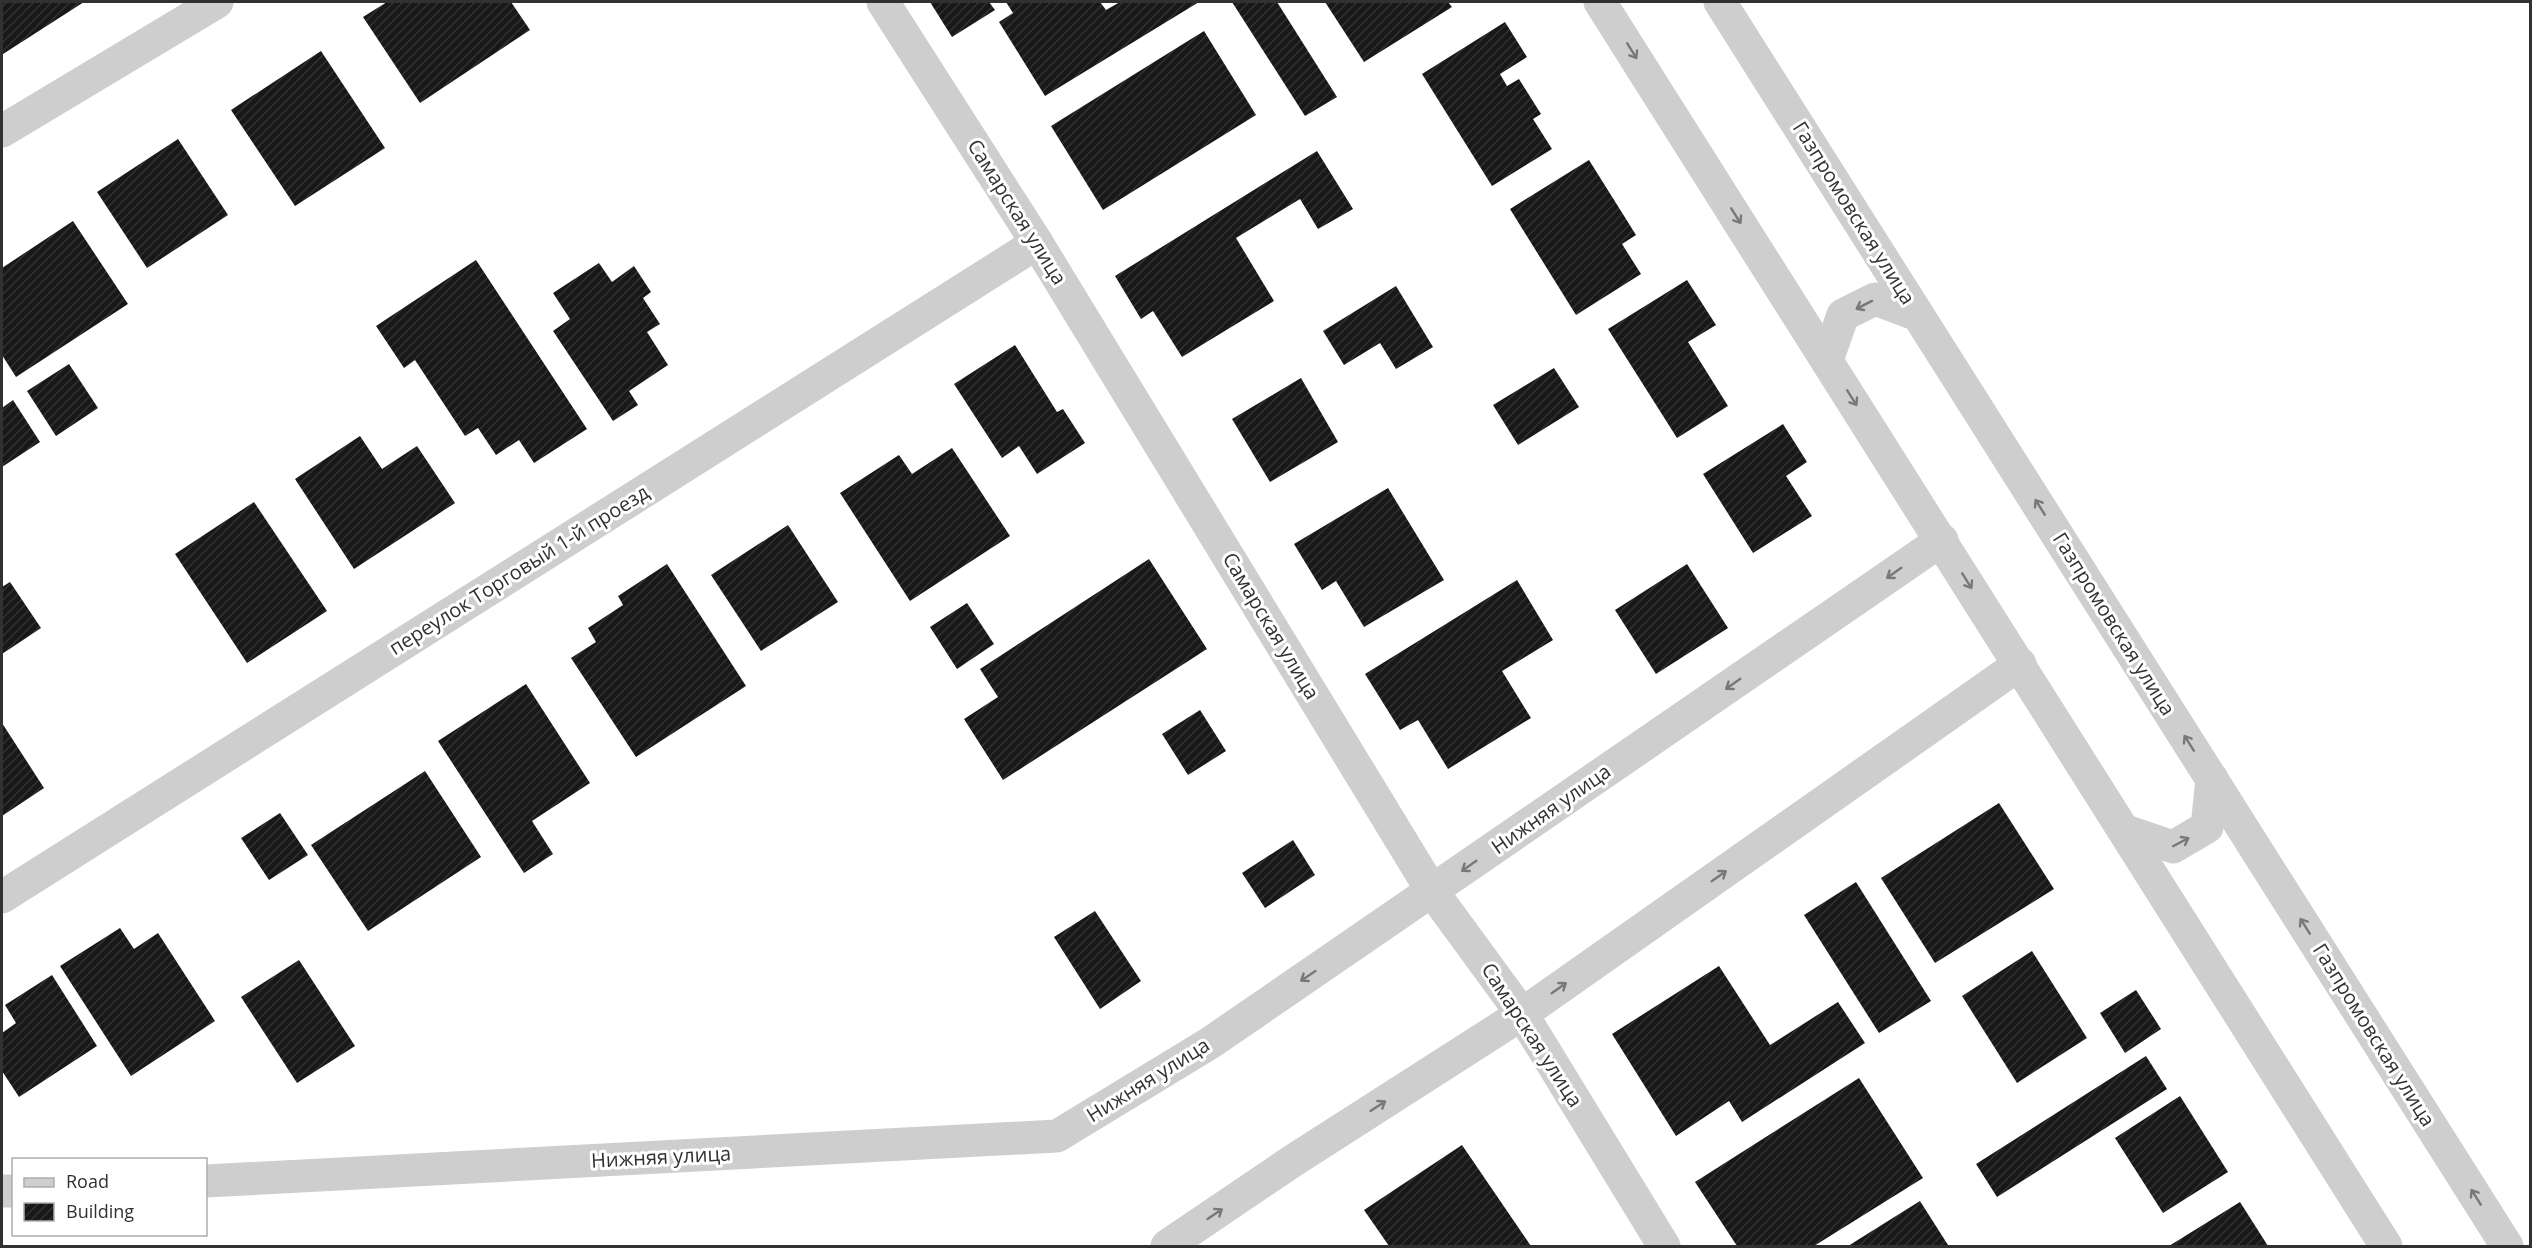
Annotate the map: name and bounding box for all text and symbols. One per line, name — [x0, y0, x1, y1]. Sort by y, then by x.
one-way arrow — [1626, 42, 1638, 59]
street label: Газпромовская улица — [1787, 116, 1922, 309]
street label: Самарская улица — [962, 134, 1073, 290]
one-way arrow — [1730, 207, 1742, 224]
one-way arrow — [1855, 300, 1873, 311]
one-way arrow — [1846, 389, 1858, 406]
street label: переулок Торговый 1-й проезд — [384, 478, 654, 661]
one-way arrow — [2034, 499, 2046, 516]
street label: Газпромовская улица — [2047, 527, 2182, 720]
street label: Самарская улица — [1217, 547, 1326, 704]
one-way arrow — [1886, 567, 1902, 579]
one-way arrow — [1961, 572, 1974, 589]
one-way arrow — [1725, 678, 1742, 690]
one-way arrow — [2183, 735, 2195, 752]
street label: Нижняя улица — [1486, 757, 1616, 860]
one-way arrow — [2172, 835, 2190, 847]
one-way arrow — [1461, 860, 1477, 872]
one-way arrow — [1710, 870, 1726, 882]
one-way arrow — [2298, 918, 2310, 935]
street label: Газпромовская улица — [2307, 938, 2442, 1131]
street label: Самарская улица — [1476, 957, 1589, 1112]
one-way arrow — [1300, 970, 1316, 982]
one-way arrow — [1550, 982, 1567, 994]
street label: Нижняя улица — [1081, 1031, 1214, 1128]
one-way arrow — [1369, 1100, 1386, 1112]
street label: Нижняя улица — [590, 1139, 732, 1174]
legend — [12, 1158, 207, 1236]
text: Road — [66, 1169, 109, 1193]
one-way arrow — [2470, 1189, 2482, 1206]
text: Building — [66, 1199, 134, 1223]
one-way arrow — [1207, 1208, 1223, 1220]

